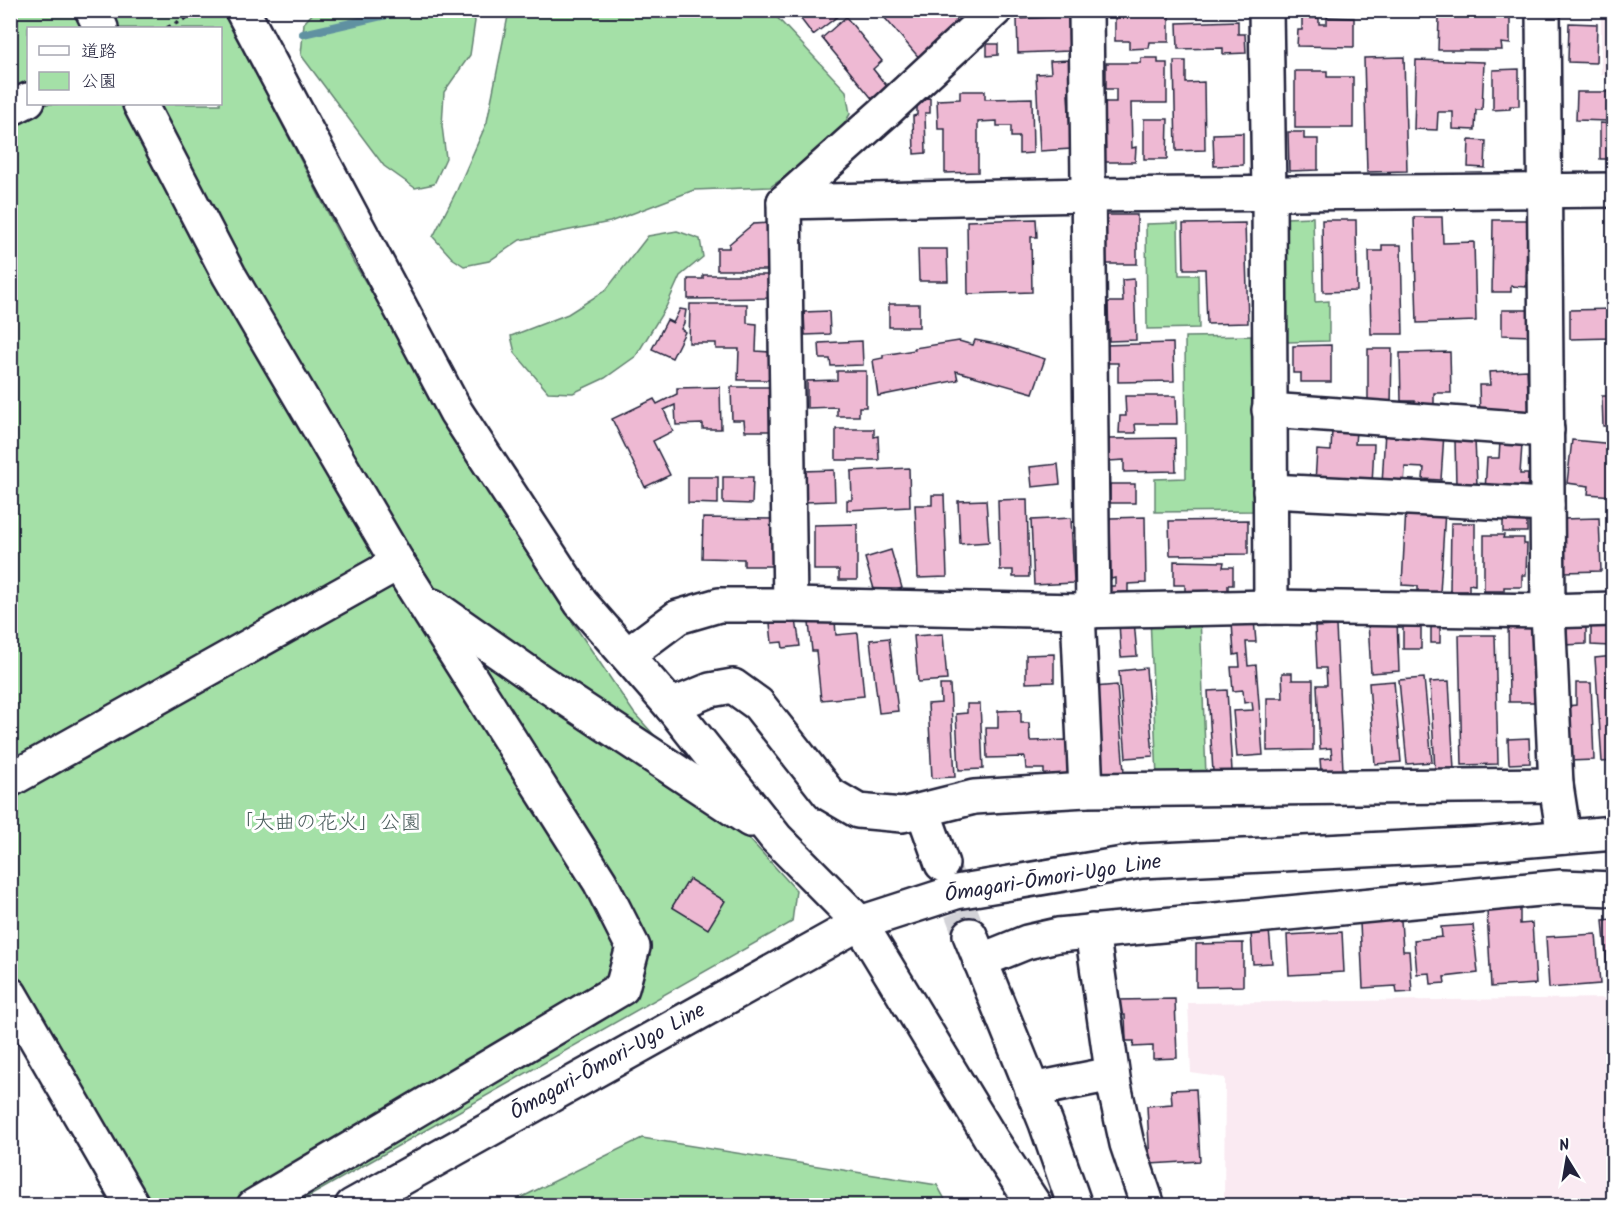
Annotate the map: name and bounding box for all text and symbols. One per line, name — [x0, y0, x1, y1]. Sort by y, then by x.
legend — [27, 27, 222, 105]
text: 道路 — [81, 38, 117, 67]
text: 公園 — [81, 68, 117, 97]
park label: 「大曲の花火」公園 — [233, 807, 422, 840]
street label: Ōmagari-Ōmori-Ugo Line — [942, 845, 1164, 912]
street label: Ōmagari-Ōmori-Ugo Line — [504, 994, 712, 1130]
north arrow — [1537, 1129, 1597, 1189]
text: N — [1557, 1133, 1572, 1159]

